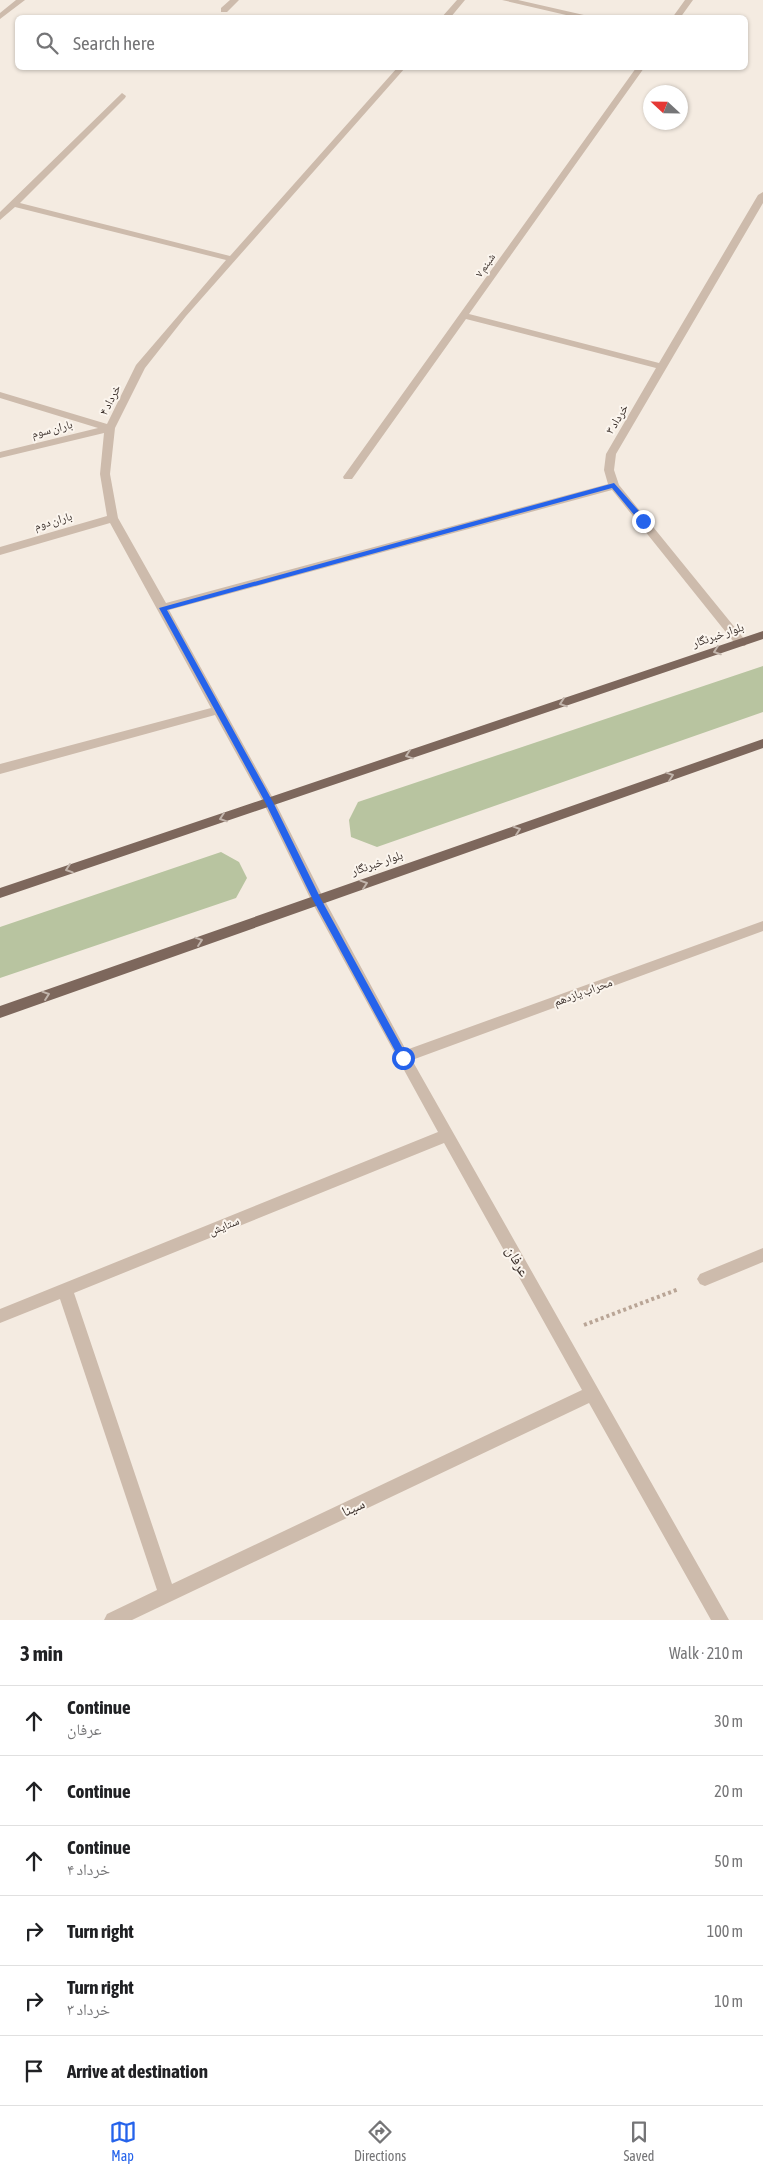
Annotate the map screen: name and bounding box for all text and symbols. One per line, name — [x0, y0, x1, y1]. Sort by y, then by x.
search box — [15, 15, 748, 70]
icon: search — [33, 29, 61, 57]
text: Search here — [73, 32, 155, 54]
north arrow — [643, 85, 688, 130]
street label: شبنم ۷ — [473, 251, 499, 280]
street label: خرداد ۴ — [96, 382, 124, 418]
street label: خرداد ۳ — [603, 401, 632, 436]
street label: باران سوم — [30, 417, 74, 442]
street label: باران دوم — [32, 509, 74, 534]
route end — [632, 510, 655, 533]
street label: بلوار خبرنگار — [690, 620, 746, 651]
one-way arrow — [713, 645, 722, 655]
one-way arrow — [559, 697, 568, 707]
one-way arrow — [405, 749, 414, 759]
one-way arrow — [665, 772, 674, 782]
one-way arrow — [219, 812, 227, 822]
one-way arrow — [512, 826, 521, 836]
street label: بلوار خبرنگار — [349, 848, 405, 879]
one-way arrow — [65, 864, 73, 874]
one-way arrow — [359, 880, 367, 890]
one-way arrow — [195, 937, 203, 947]
street label: محراب یازدهم — [552, 975, 615, 1010]
one-way arrow — [41, 991, 50, 1001]
route start — [392, 1047, 415, 1070]
street label: ستایش — [207, 1214, 241, 1239]
street label: عرفان — [501, 1243, 534, 1281]
street label: سینا — [339, 1494, 367, 1520]
text: 3 min — [20, 1641, 63, 1665]
text: Walk · 210 m — [669, 1644, 743, 1662]
text: Continue — [67, 1696, 131, 1718]
icon: ahead — [20, 1707, 48, 1735]
text: 30 m — [714, 1712, 743, 1730]
text: عرفان — [67, 1720, 102, 1738]
icon: ahead — [20, 1777, 48, 1805]
text: Continue — [67, 1780, 131, 1802]
text: 20 m — [714, 1782, 743, 1800]
text: Continue — [67, 1836, 131, 1858]
icon: ahead — [20, 1847, 48, 1875]
text: 50 m — [714, 1852, 743, 1870]
text: خرداد ۴ — [67, 1860, 110, 1878]
icon: right — [20, 1917, 48, 1945]
text: Turn right — [67, 1920, 134, 1942]
text: 100 m — [707, 1922, 743, 1940]
text: Turn right — [67, 1976, 134, 1998]
icon: right — [20, 1987, 48, 2015]
text: 10 m — [714, 1992, 743, 2010]
text: خرداد ۳ — [67, 2000, 110, 2018]
icon: arrive — [20, 2057, 48, 2085]
text: Arrive at destination — [67, 2060, 208, 2082]
tab: Map — [109, 2118, 137, 2164]
tab: Directions — [354, 2118, 406, 2164]
tab: Saved — [623, 2118, 654, 2164]

